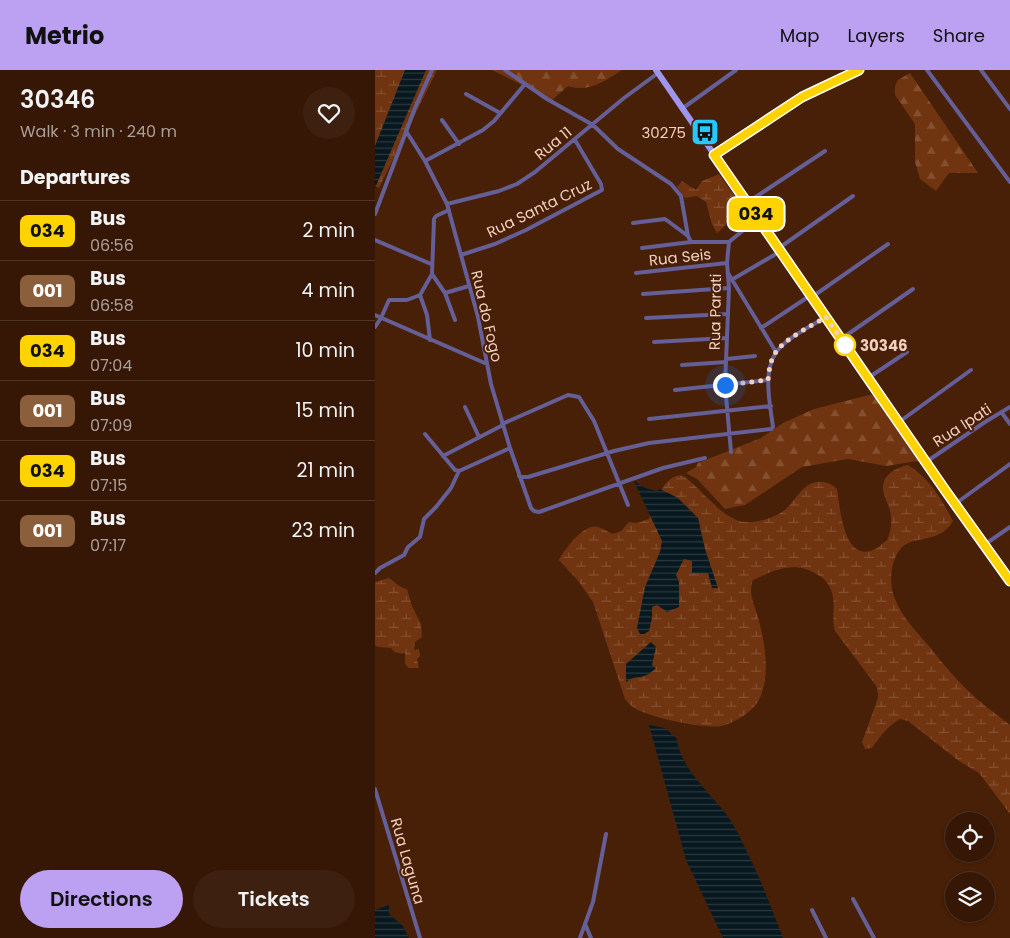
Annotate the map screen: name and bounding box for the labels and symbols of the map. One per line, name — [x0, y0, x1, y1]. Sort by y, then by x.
bus stop icon: 30275 — [690, 117, 720, 147]
street label: Rua 11 — [530, 121, 576, 165]
place label: 30275 — [642, 122, 686, 143]
street label: Rua Santa Cruz — [483, 173, 595, 243]
line badge: 034 — [727, 198, 785, 230]
street label: Rua Seis — [648, 243, 712, 271]
street label: Rua do Fogo — [466, 268, 508, 364]
street label: Rua Parati — [704, 274, 726, 350]
marker: 30346 — [834, 334, 856, 356]
place label: 30346 — [860, 335, 908, 356]
your location — [713, 373, 738, 398]
street label: Rua Ipati — [929, 398, 995, 452]
street label: Rua Laguna — [386, 815, 430, 907]

